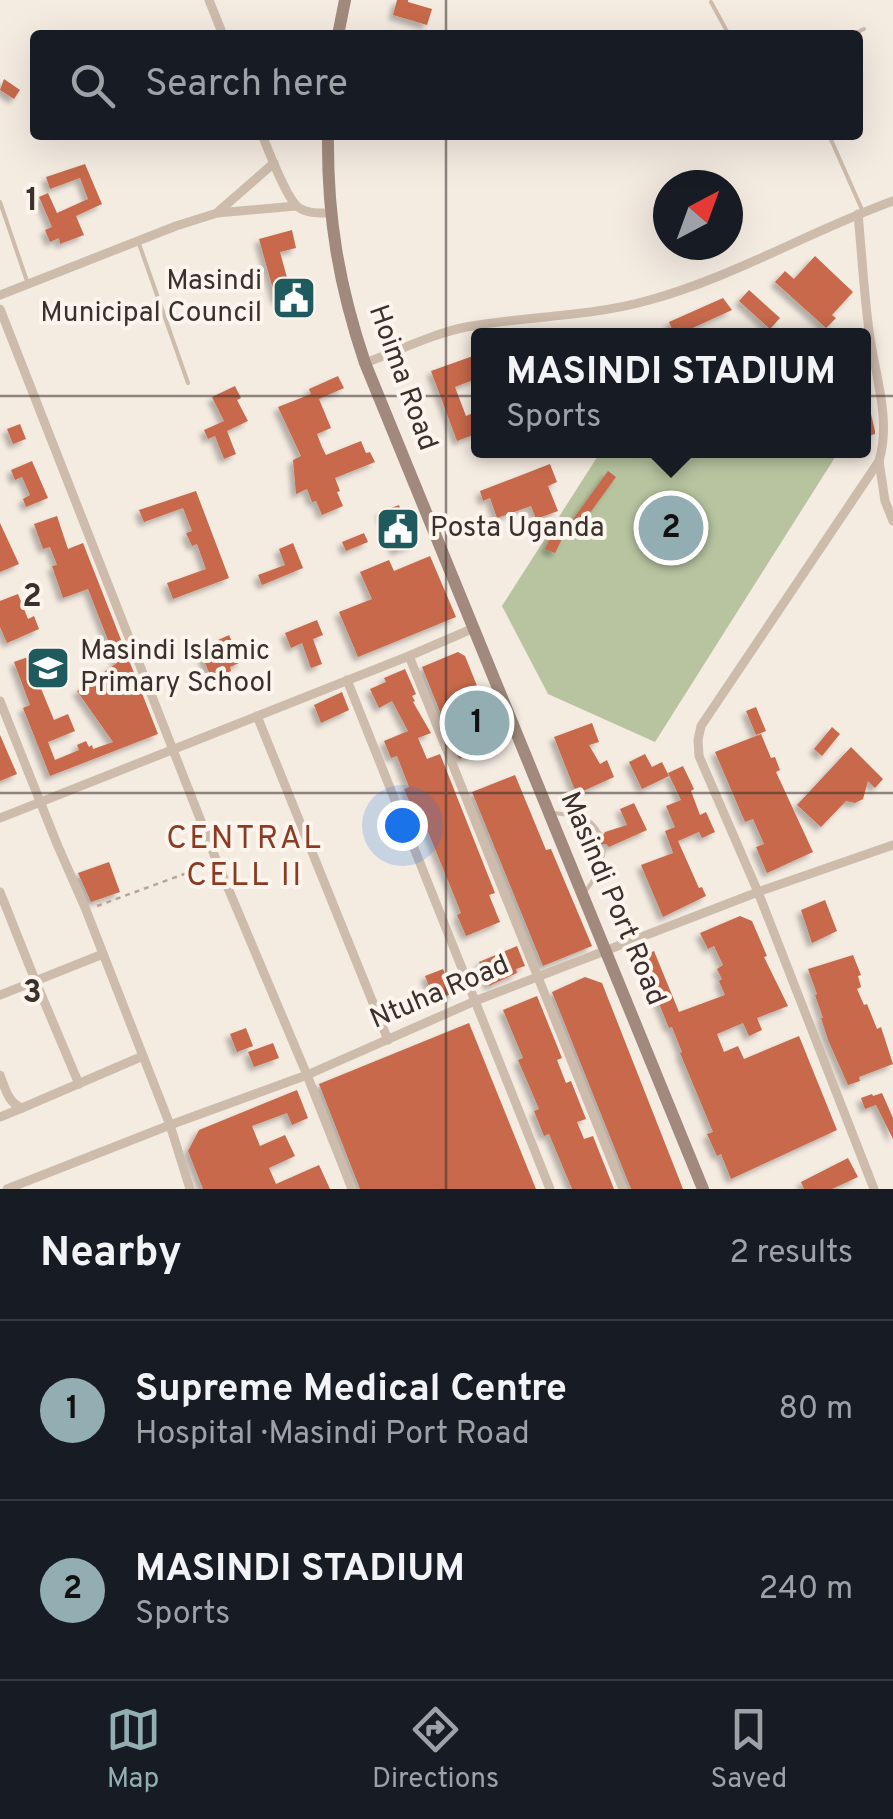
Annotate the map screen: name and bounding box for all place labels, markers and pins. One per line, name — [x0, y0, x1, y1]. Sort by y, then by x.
place label: Masindi Municipal Council — [40, 264, 262, 332]
public building icon: Masindi Municipal Council — [271, 275, 317, 321]
pin: 2 — [638, 490, 704, 566]
public building icon: Posta Uganda — [375, 506, 421, 552]
place label: Posta Uganda — [430, 511, 605, 547]
place label: Masindi Islamic Primary School — [80, 634, 272, 702]
school or university icon: Masindi Islamic Primary School — [25, 645, 71, 691]
pin: 1 — [444, 686, 510, 760]

